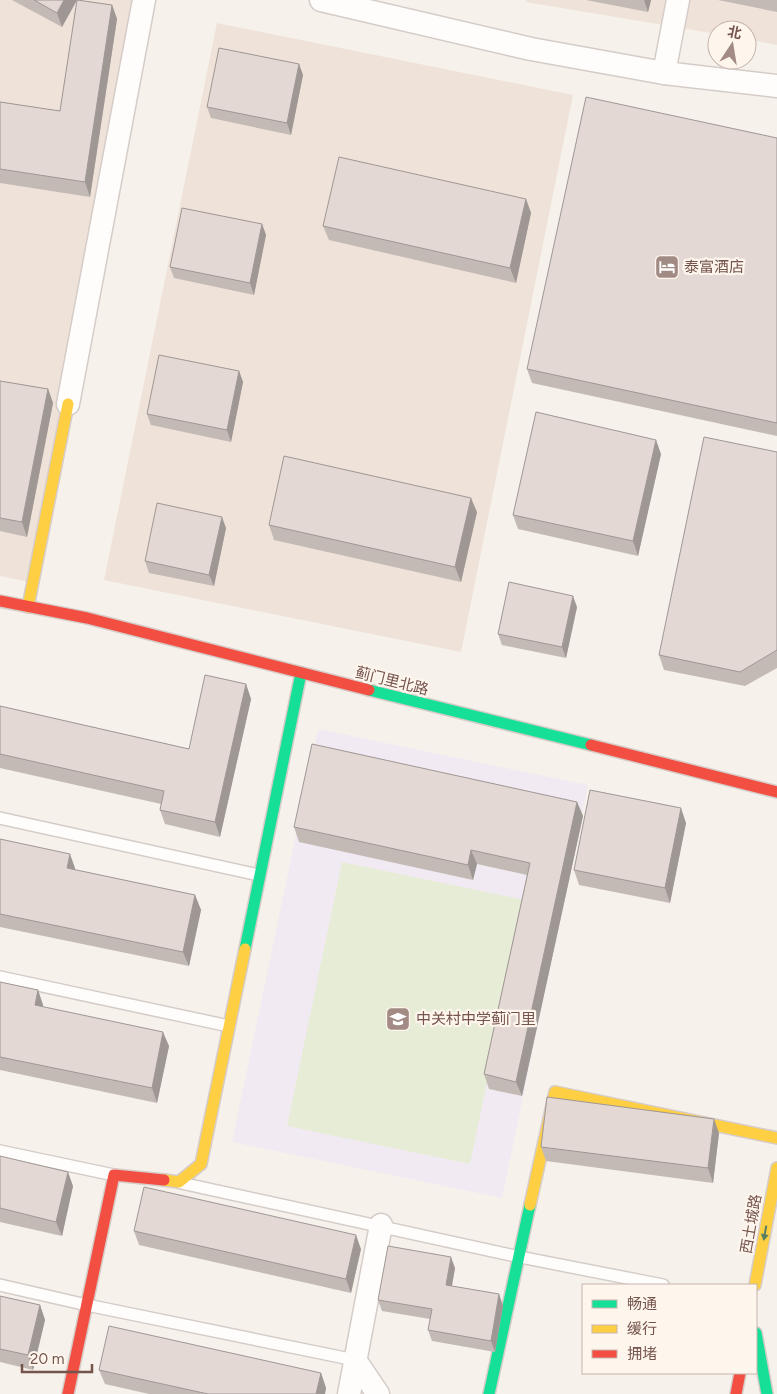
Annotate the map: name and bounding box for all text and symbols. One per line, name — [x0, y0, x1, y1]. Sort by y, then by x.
north arrow — [707, 20, 757, 70]
text: 北 — [726, 23, 743, 43]
hotel icon: 泰富酒店 — [654, 254, 680, 280]
place label: 泰富酒店 — [684, 258, 744, 276]
street label: 蓟门里北路 — [353, 663, 431, 699]
school or university icon: 中关村中学蓟门里 — [385, 1006, 411, 1032]
place label: 中关村中学蓟门里 — [416, 1010, 536, 1028]
street label: 西土城路 — [737, 1193, 765, 1255]
one-way arrow — [761, 1226, 769, 1241]
legend — [582, 1284, 757, 1374]
text: 畅通 — [627, 1295, 657, 1313]
text: 缓行 — [627, 1320, 657, 1338]
scale bar — [22, 1342, 92, 1374]
text: 拥堵 — [627, 1345, 657, 1363]
text: 20 m — [30, 1350, 64, 1368]

